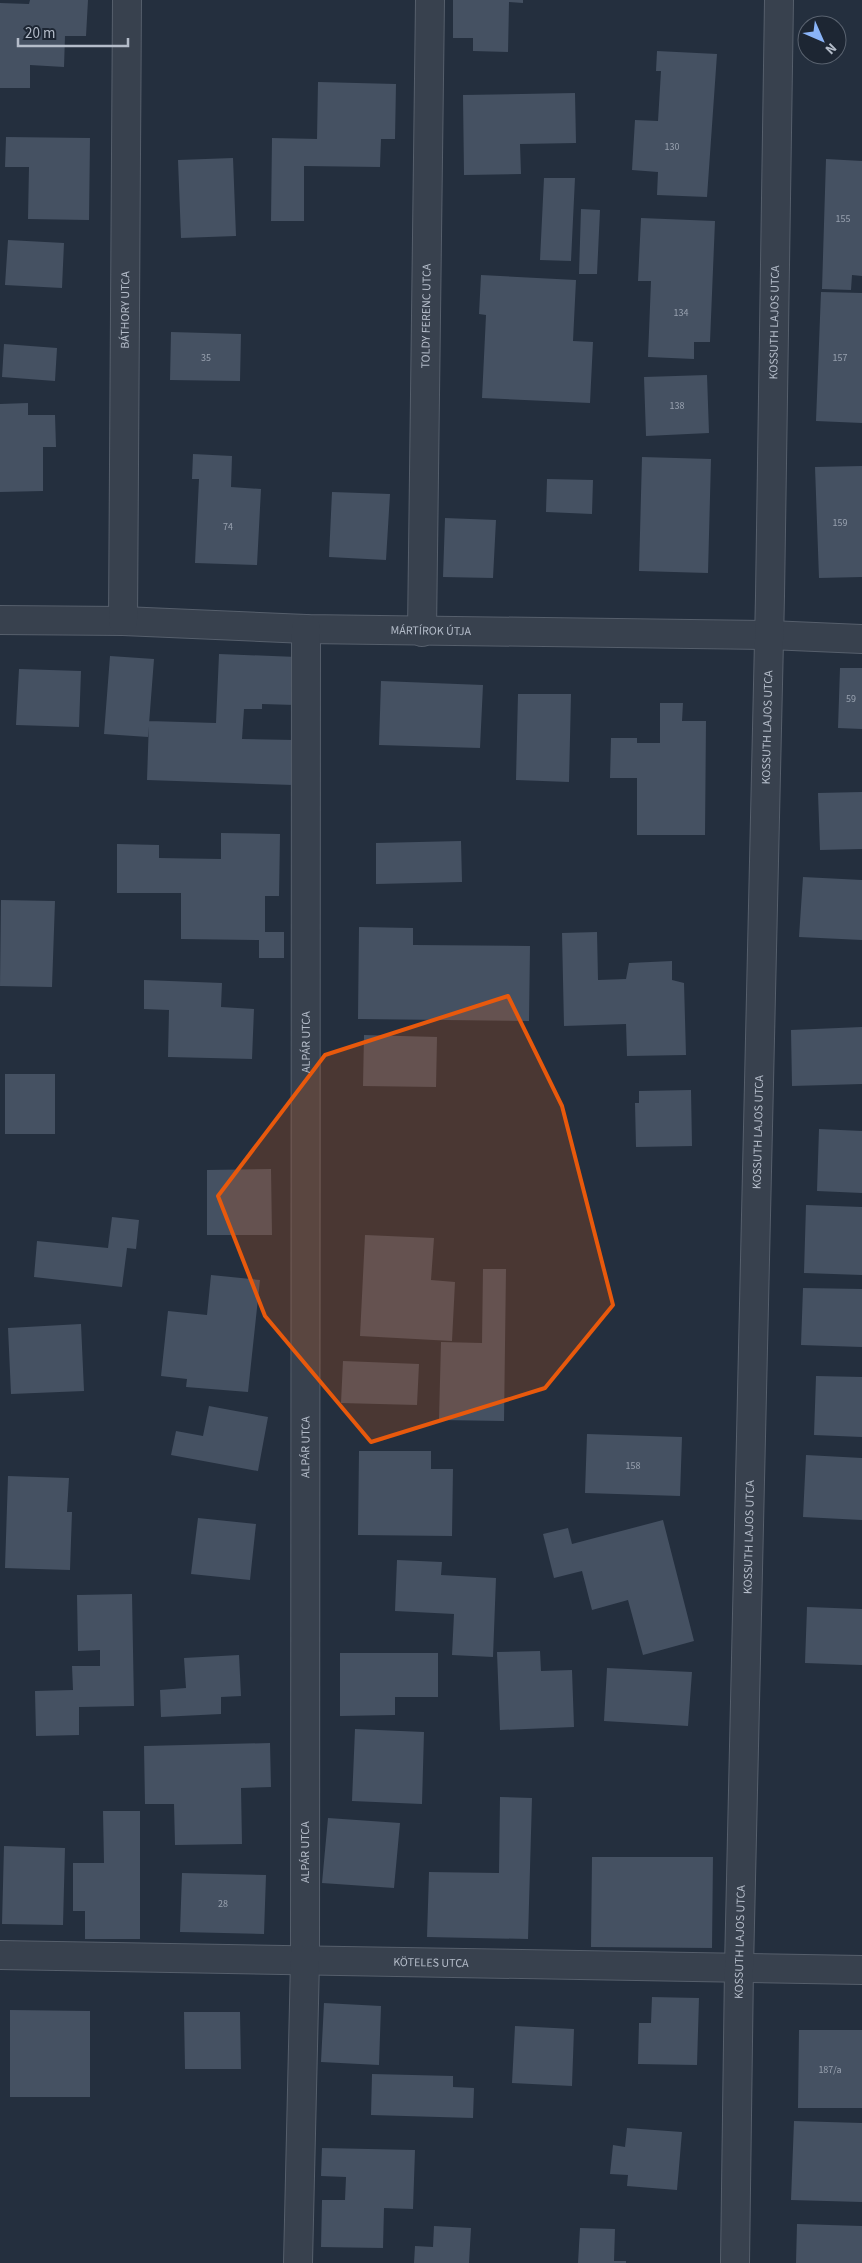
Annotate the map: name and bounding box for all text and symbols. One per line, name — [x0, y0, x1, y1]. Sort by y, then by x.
scale bar — [18, 15, 128, 47]
north arrow — [797, 15, 847, 65]
text: 20 m — [25, 23, 55, 44]
text: N — [820, 38, 841, 59]
house number: 130 — [665, 140, 679, 154]
house number: 155 — [836, 212, 850, 226]
street label: TOLDY FERENC UTCA — [417, 263, 436, 369]
street label: KOSSUTH LAJOS UTCA — [765, 265, 784, 380]
street label: BÁTHORY UTCA — [117, 271, 134, 349]
house number: 134 — [674, 306, 688, 320]
house number: 35 — [201, 351, 211, 365]
house number: 157 — [833, 351, 847, 365]
house number: 138 — [670, 399, 684, 413]
house number: 159 — [833, 516, 847, 530]
house number: 74 — [223, 520, 233, 534]
street label: MÁRTÍROK ÚTJA — [390, 622, 472, 640]
street label: KOSSUTH LAJOS UTCA — [758, 670, 777, 785]
house number: 59 — [846, 692, 856, 706]
street label: ALPÁR UTCA — [298, 1011, 315, 1073]
street label: KOSSUTH LAJOS UTCA — [749, 1075, 768, 1189]
street label: ALPÁR UTCA — [297, 1416, 314, 1478]
house number: 158 — [626, 1459, 640, 1473]
street label: KOSSUTH LAJOS UTCA — [739, 1479, 759, 1594]
street label: ALPÁR UTCA — [297, 1821, 314, 1883]
street label: KOSSUTH LAJOS UTCA — [731, 1884, 750, 1999]
house number: 28 — [218, 1897, 228, 1911]
street label: KÖTELES UTCA — [393, 1954, 469, 1972]
house number: 187/a — [818, 2063, 842, 2077]

